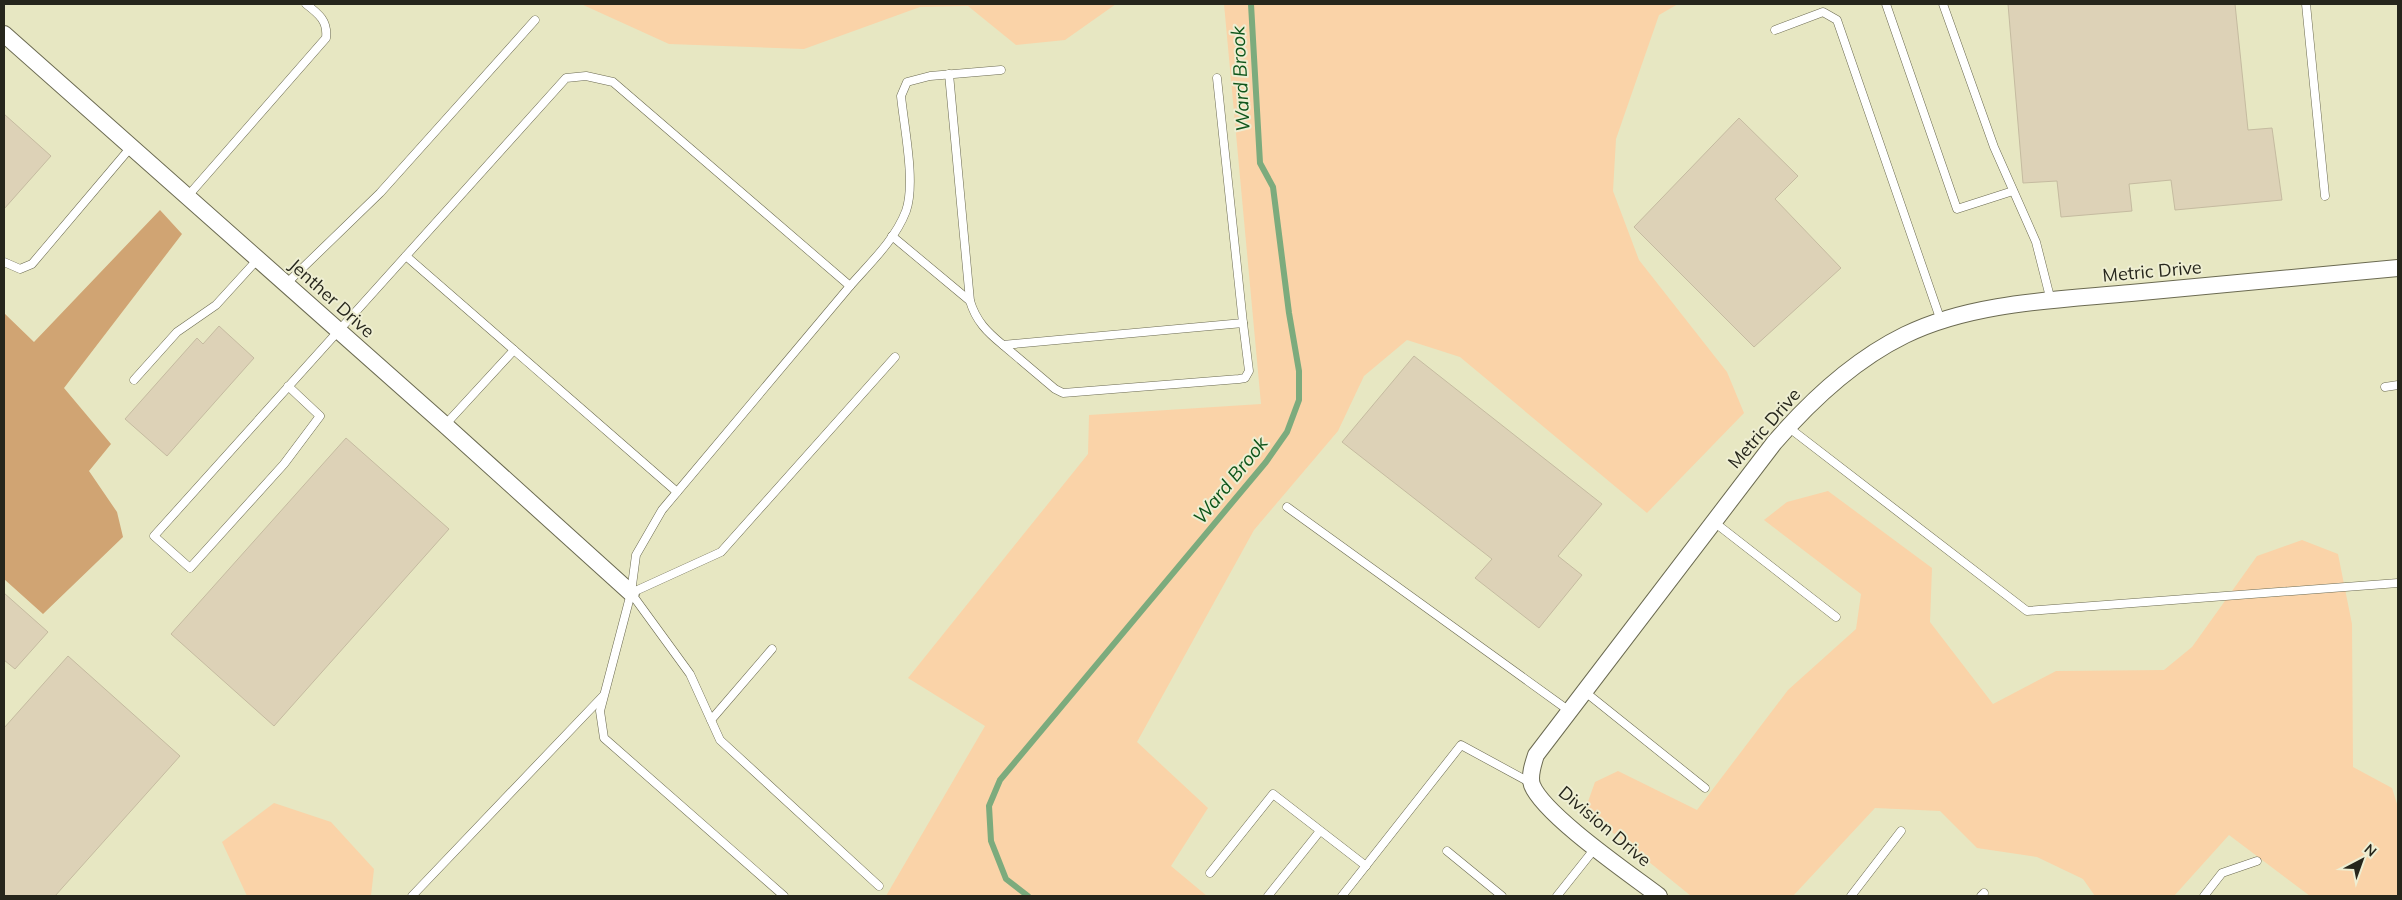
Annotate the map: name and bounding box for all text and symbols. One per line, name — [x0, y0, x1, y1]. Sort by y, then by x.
water label: Ward Brook — [1225, 24, 1255, 132]
street label: Jenther Drive — [284, 253, 380, 343]
street label: Metric Drive — [2101, 255, 2203, 287]
street label: Metric Drive — [1723, 383, 1805, 473]
water label: Ward Brook — [1187, 430, 1273, 529]
street label: Division Drive — [1554, 781, 1656, 871]
north arrow — [2337, 835, 2387, 885]
text: N — [2361, 840, 2380, 860]

